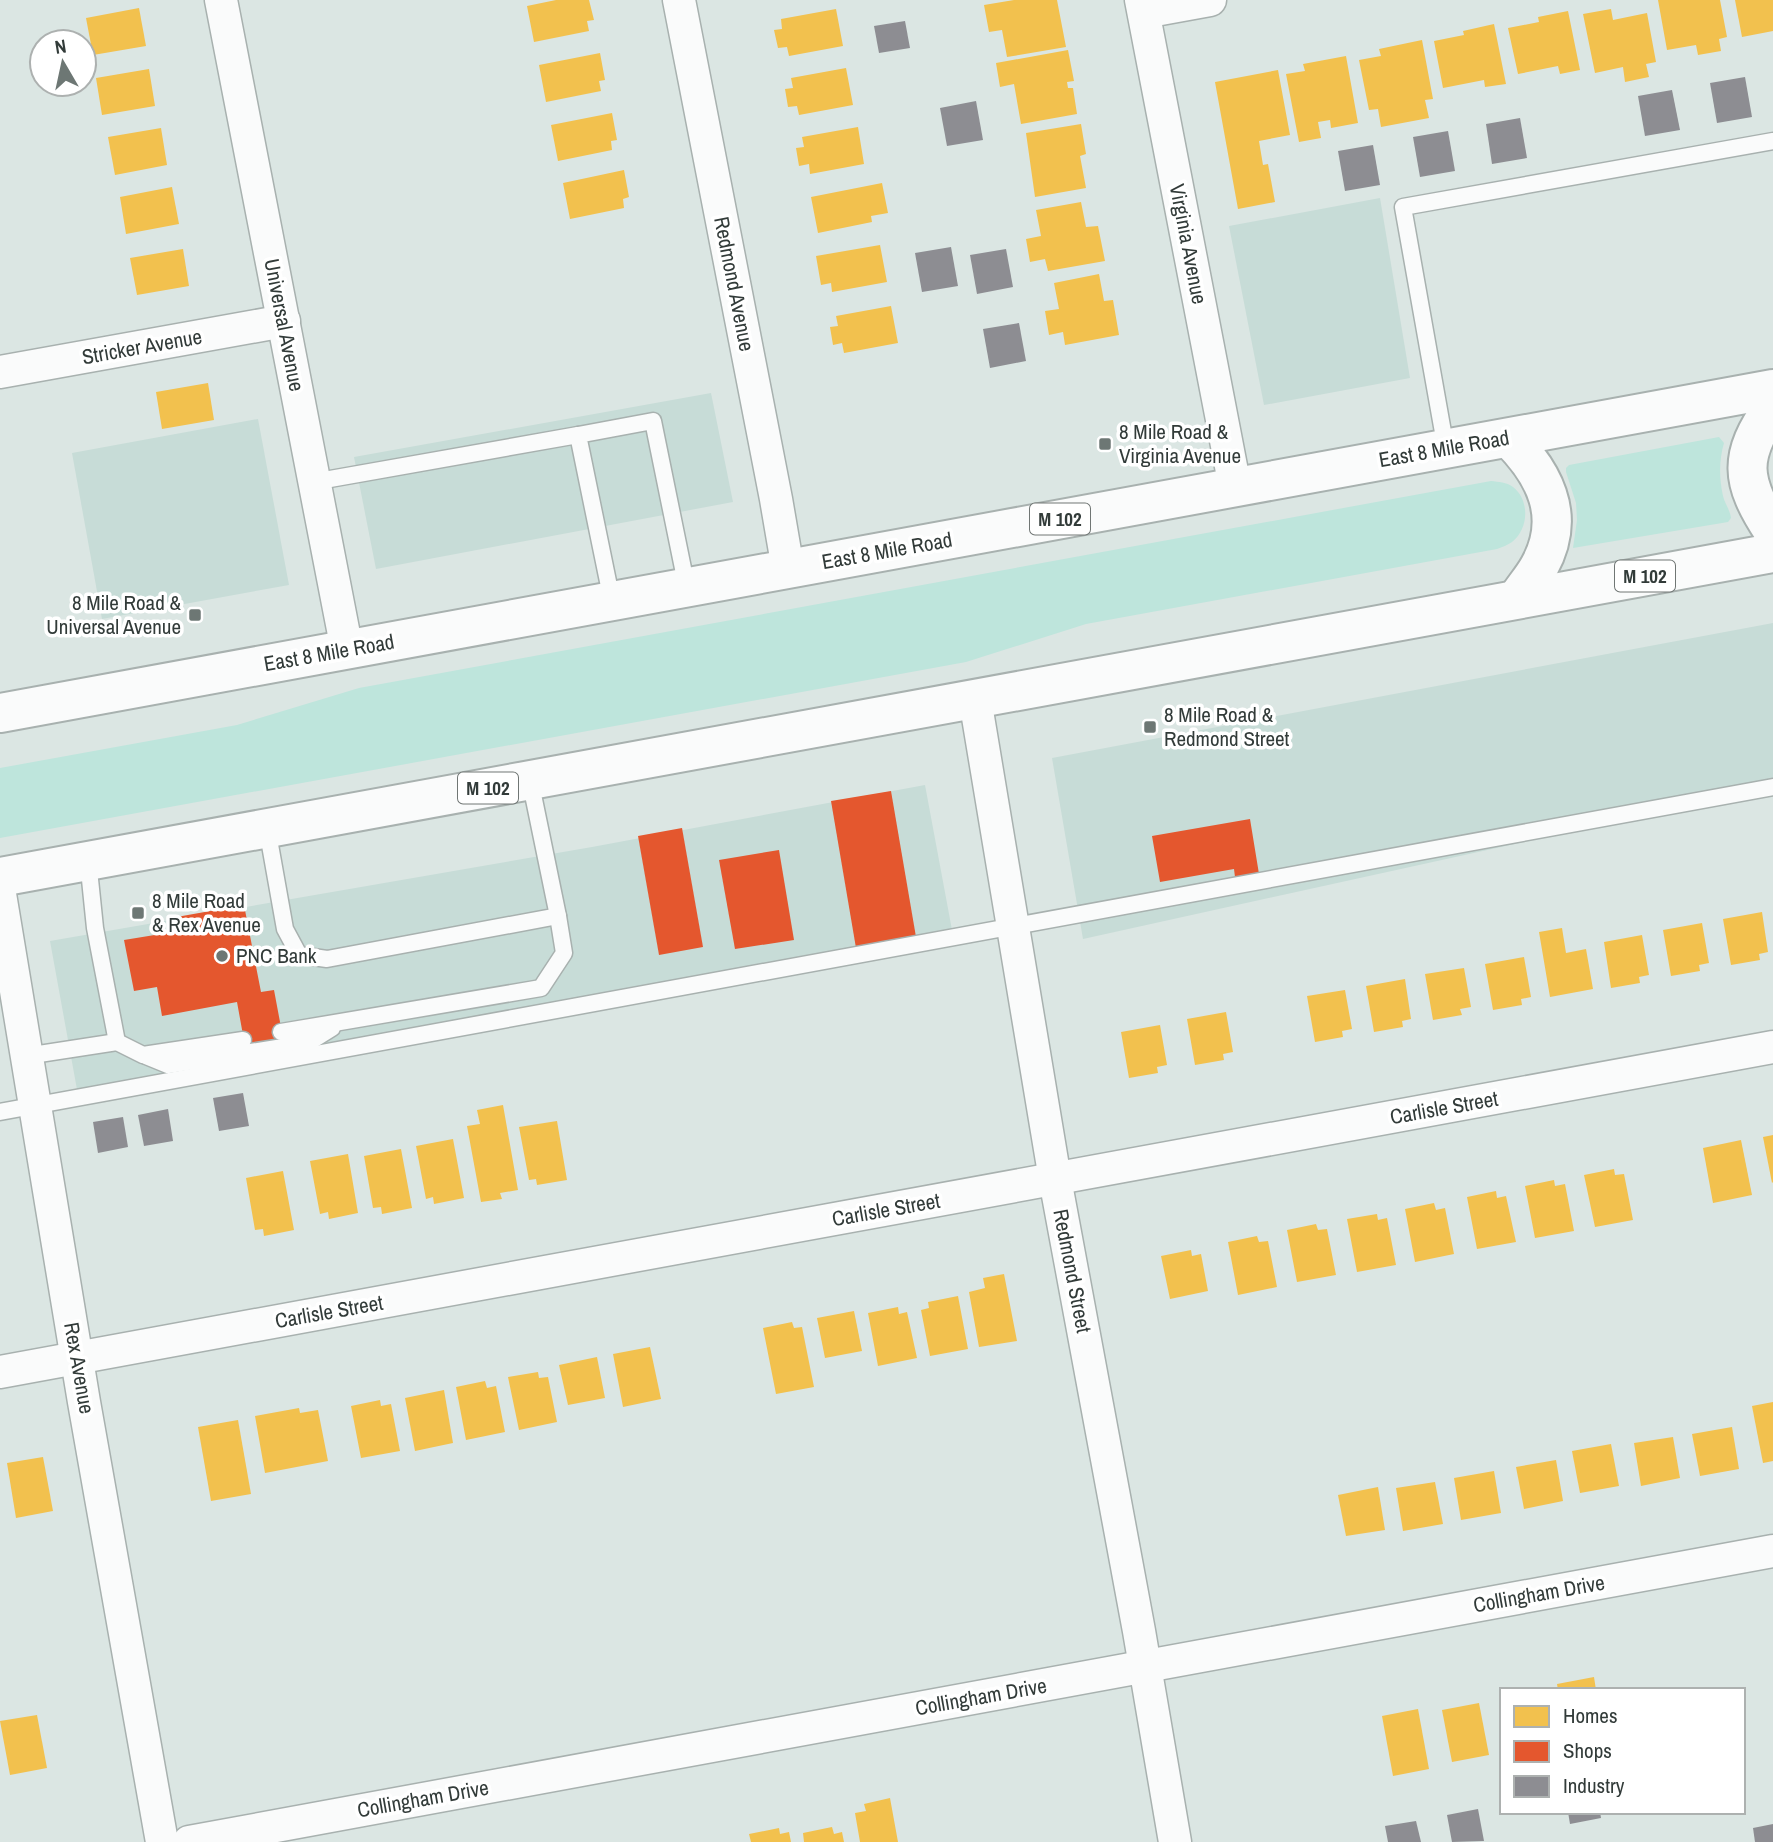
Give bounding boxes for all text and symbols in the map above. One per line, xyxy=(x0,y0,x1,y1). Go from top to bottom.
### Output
north arrow xyxy=(28,28,98,98)
text: N xyxy=(53,32,68,60)
street label: Virginia Avenue xyxy=(1163,181,1214,307)
street label: Redmond Avenue xyxy=(707,214,762,354)
street label: Universal Avenue xyxy=(257,256,312,394)
street label: Stricker Avenue xyxy=(80,322,204,371)
place label: 8 Mile Road & Virginia Avenue xyxy=(1119,417,1241,470)
street label: East 8 Mile Road xyxy=(1376,423,1511,474)
marker: 8 Mile Road & Virginia Avenue xyxy=(1097,436,1113,452)
road number: M 102 xyxy=(1030,504,1090,534)
street label: East 8 Mile Road xyxy=(819,525,954,576)
road number: M 102 xyxy=(1615,561,1675,592)
place label: 8 Mile Road & Universal Avenue xyxy=(46,588,182,641)
marker: 8 Mile Road & Universal Avenue xyxy=(187,607,203,623)
street label: East 8 Mile Road xyxy=(261,627,396,678)
place label: 8 Mile Road & Redmond Street xyxy=(1164,700,1290,753)
marker: 8 Mile Road & Redmond Street xyxy=(1142,719,1158,735)
road number: M 102 xyxy=(458,772,518,804)
place label: 8 Mile Road & Rex Avenue xyxy=(152,886,261,939)
marker: 8 Mile Road & Rex Avenue xyxy=(130,905,146,921)
place label: PNC Bank xyxy=(236,941,317,970)
marker: PNC Bank xyxy=(214,948,230,964)
street label: Carlisle Street xyxy=(1388,1084,1500,1131)
street label: Carlisle Street xyxy=(830,1186,942,1233)
street label: Redmond Street xyxy=(1046,1207,1099,1335)
street label: Carlisle Street xyxy=(273,1288,385,1335)
street label: Rex Avenue xyxy=(57,1320,102,1416)
street label: Collingham Drive xyxy=(1471,1568,1607,1619)
street label: Collingham Drive xyxy=(913,1671,1049,1722)
legend xyxy=(1500,1688,1745,1814)
text: Homes xyxy=(1563,1701,1618,1730)
text: Shops xyxy=(1563,1736,1612,1765)
text: Industry xyxy=(1563,1771,1625,1800)
street label: Collingham Drive xyxy=(355,1773,491,1824)

